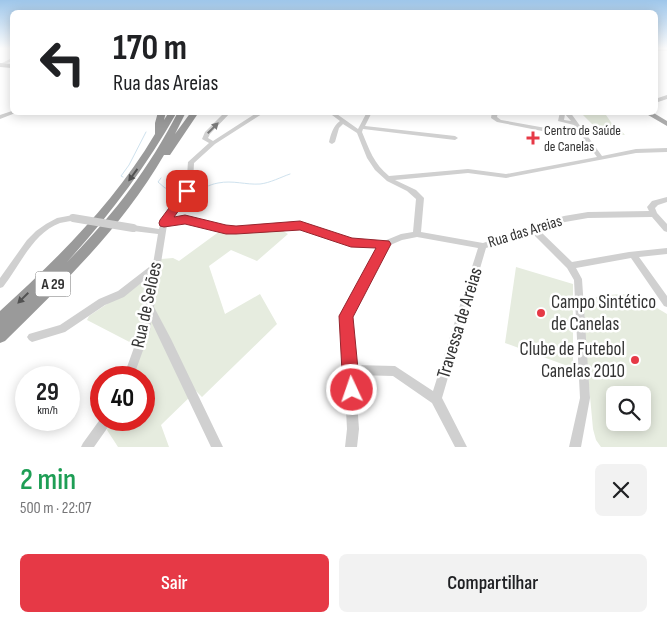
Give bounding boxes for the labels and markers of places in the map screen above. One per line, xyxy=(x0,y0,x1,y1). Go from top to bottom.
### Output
place label: Centro de Saúde de Canelas xyxy=(544,122,621,155)
marker: Centro de Saúde de Canelas xyxy=(526,131,540,145)
pin xyxy=(166,170,208,212)
place label: Campo Sintético de Canelas xyxy=(551,291,656,336)
marker: Campo Sintético de Canelas xyxy=(535,307,547,319)
place label: Clube de Futebol Canelas 2010 xyxy=(519,338,625,383)
marker: Clube de Futebol Canelas 2010 xyxy=(629,354,641,366)

